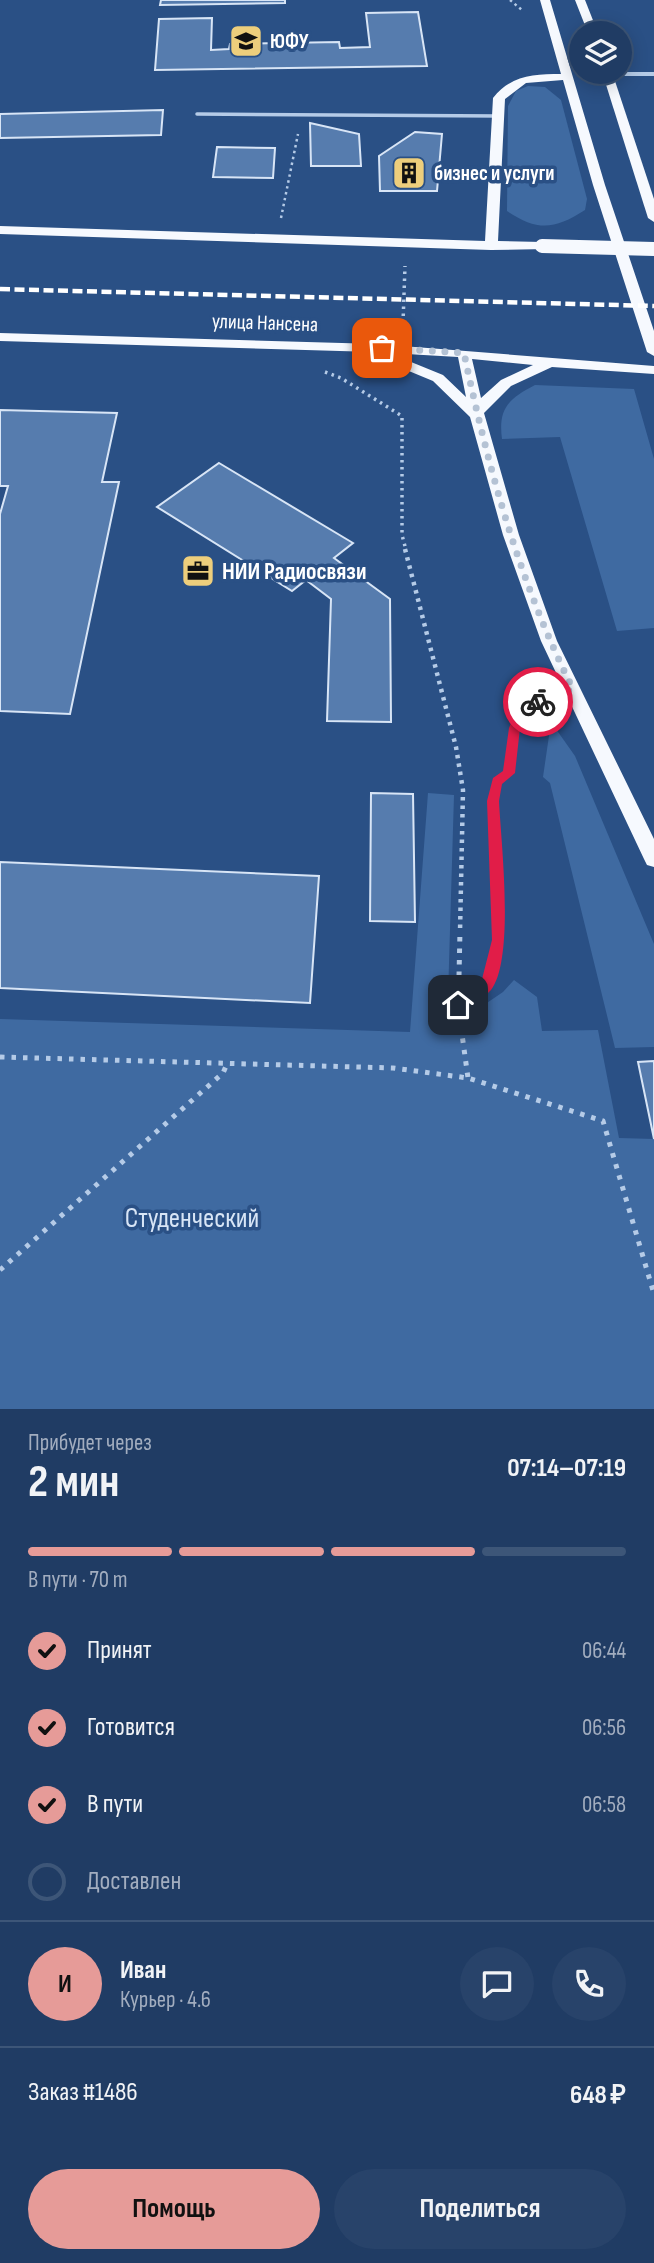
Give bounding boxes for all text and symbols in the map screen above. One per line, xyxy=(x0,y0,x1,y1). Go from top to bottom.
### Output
map controls xyxy=(569,21,632,84)
button: layers xyxy=(569,21,632,84)
school or university icon: ЮФУ xyxy=(227,22,265,60)
place label: ЮФУ xyxy=(270,29,309,54)
building icon: бизнес и услуги xyxy=(390,154,428,192)
place label: бизнес и услуги xyxy=(434,161,555,186)
street label: улица Нансена xyxy=(211,309,319,337)
pin xyxy=(352,318,412,378)
icon: bag xyxy=(363,329,401,367)
office icon: НИИ Радиосвязи xyxy=(179,552,217,590)
place label: НИИ Радиосвязи xyxy=(222,557,367,586)
courier xyxy=(503,667,573,737)
icon: bike xyxy=(519,683,557,721)
pin xyxy=(428,975,488,1035)
icon: home xyxy=(439,986,477,1024)
park label: Студенческий xyxy=(125,1202,259,1235)
text: Прибудет через xyxy=(28,1429,152,1457)
text: 07:14–07:19 xyxy=(507,1453,626,1484)
text: 2 мин xyxy=(28,1455,119,1510)
text: В пути · 70 m xyxy=(28,1566,127,1594)
icon: check xyxy=(28,1632,66,1670)
text: Принят xyxy=(87,1635,152,1666)
text: 06:44 xyxy=(582,1637,626,1665)
icon: check xyxy=(28,1709,66,1747)
text: Готовится xyxy=(87,1712,175,1743)
text: 06:56 xyxy=(582,1714,626,1742)
icon: check xyxy=(28,1786,66,1824)
text: В пути xyxy=(87,1789,143,1820)
text: 06:58 xyxy=(582,1791,626,1819)
text: Доставлен xyxy=(87,1866,181,1897)
button: chat xyxy=(460,1947,534,2021)
button: phone xyxy=(552,1947,626,2021)
text: Иван xyxy=(120,1955,166,1986)
text: И xyxy=(58,1969,72,2000)
text: Курьер · 4.6 xyxy=(120,1986,211,2014)
text: Заказ #1486 xyxy=(28,2077,138,2108)
text: 648 ₽ xyxy=(570,2080,626,2111)
button: Помощь xyxy=(28,2169,320,2249)
button: Поделиться xyxy=(334,2169,626,2249)

